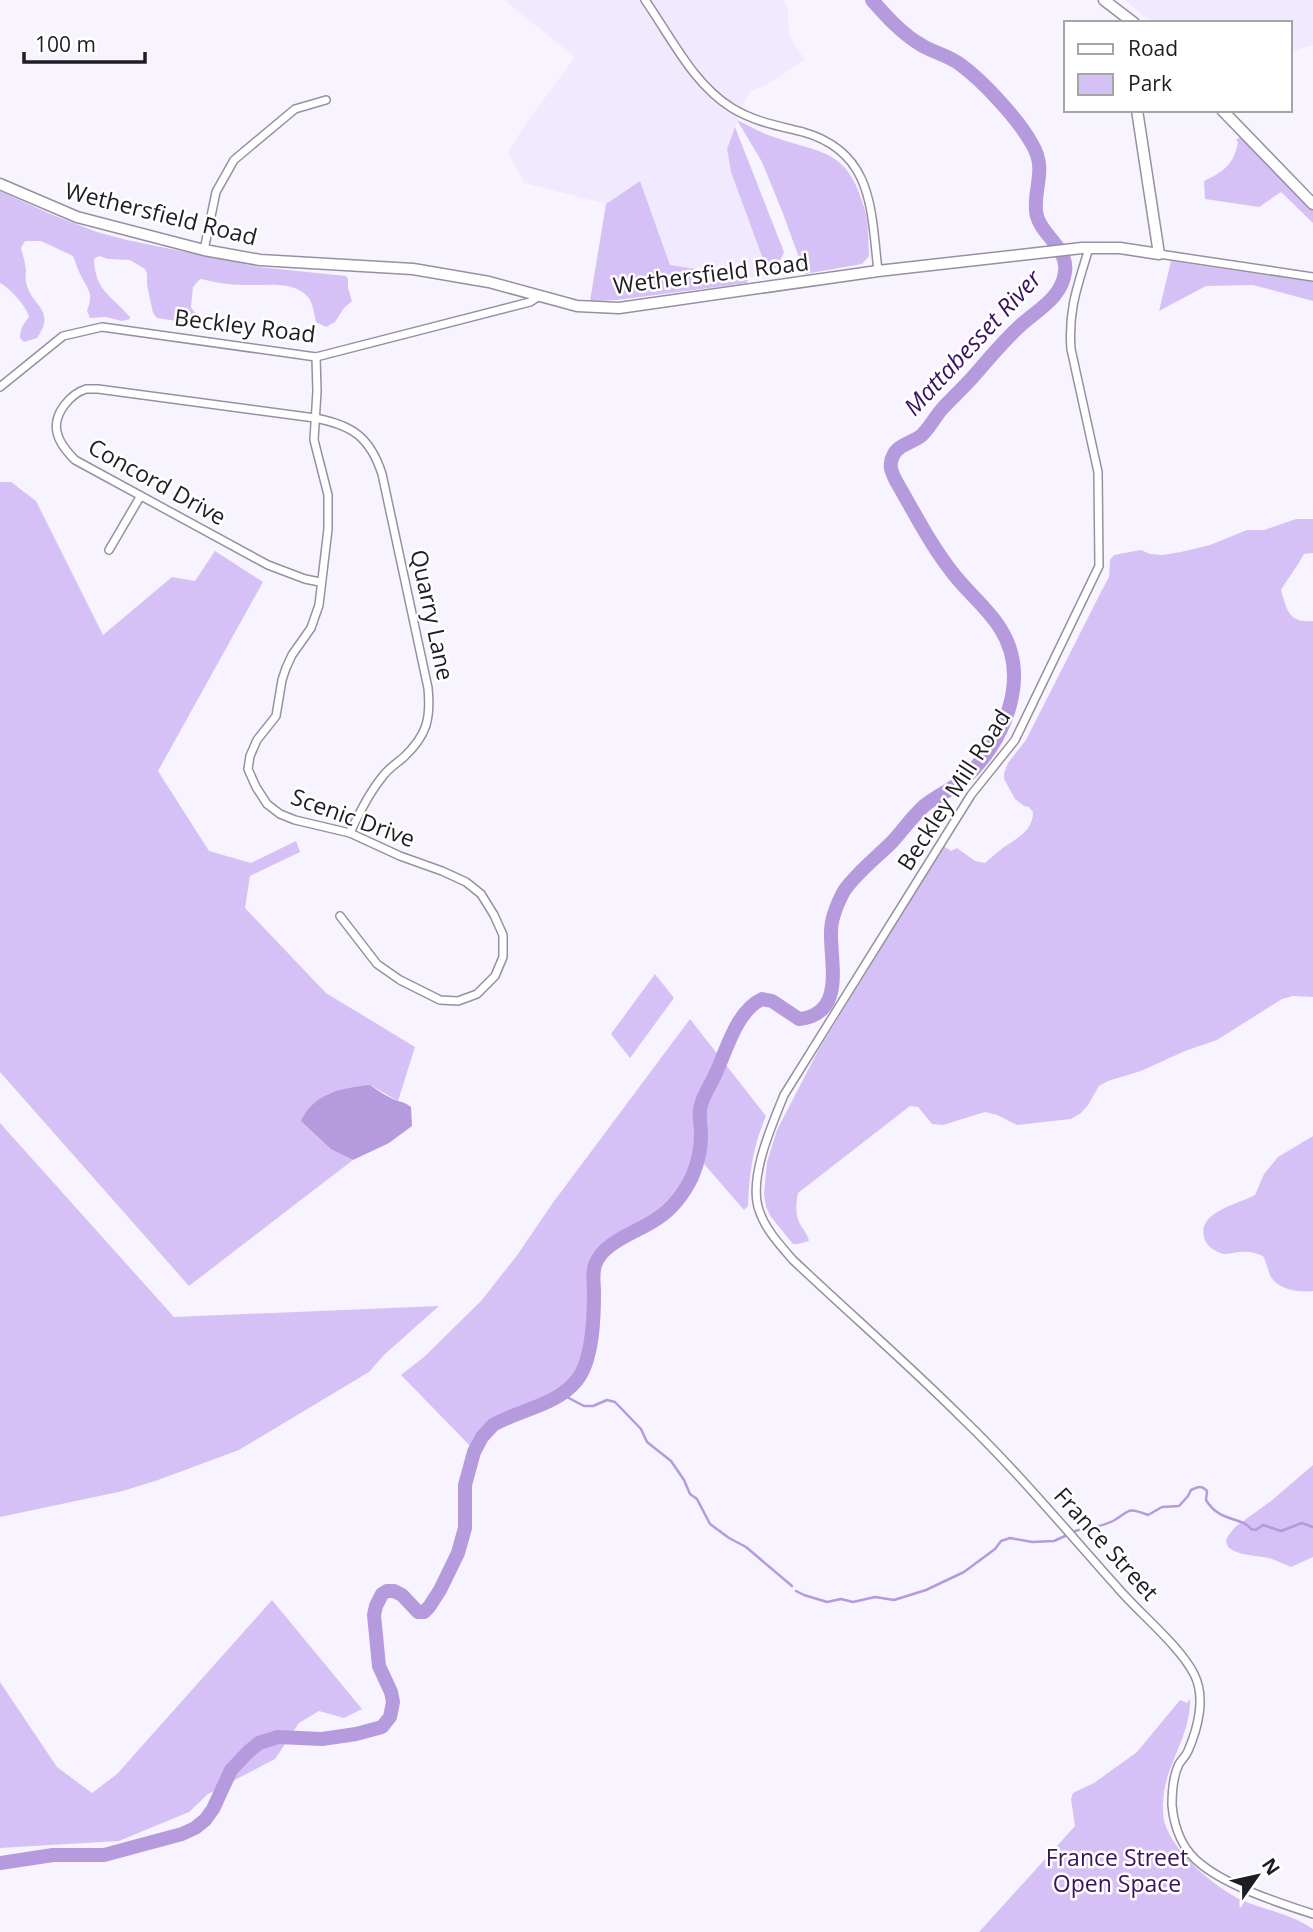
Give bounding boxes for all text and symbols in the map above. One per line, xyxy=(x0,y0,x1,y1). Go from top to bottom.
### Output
scale bar xyxy=(24,21,145,65)
legend xyxy=(1064,21,1292,112)
text: 100 m xyxy=(35,30,96,58)
text: Road xyxy=(1128,34,1178,62)
text: Park xyxy=(1128,69,1172,97)
street label: Wethersfield Road xyxy=(62,174,261,252)
street label: Wethersfield Road xyxy=(611,245,811,301)
water label: Mattabesset River xyxy=(896,261,1049,422)
street label: Beckley Road xyxy=(173,300,318,350)
street label: Concord Drive xyxy=(83,430,232,532)
street label: Quarry Lane xyxy=(404,546,462,683)
street label: Beckley Mill Road xyxy=(889,703,1017,876)
street label: Scenic Drive xyxy=(287,780,420,854)
street label: France Street xyxy=(1047,1480,1166,1607)
park label: France Street Open Space xyxy=(1046,1841,1188,1899)
north arrow xyxy=(1222,1841,1292,1911)
text: N xyxy=(1256,1853,1286,1880)

